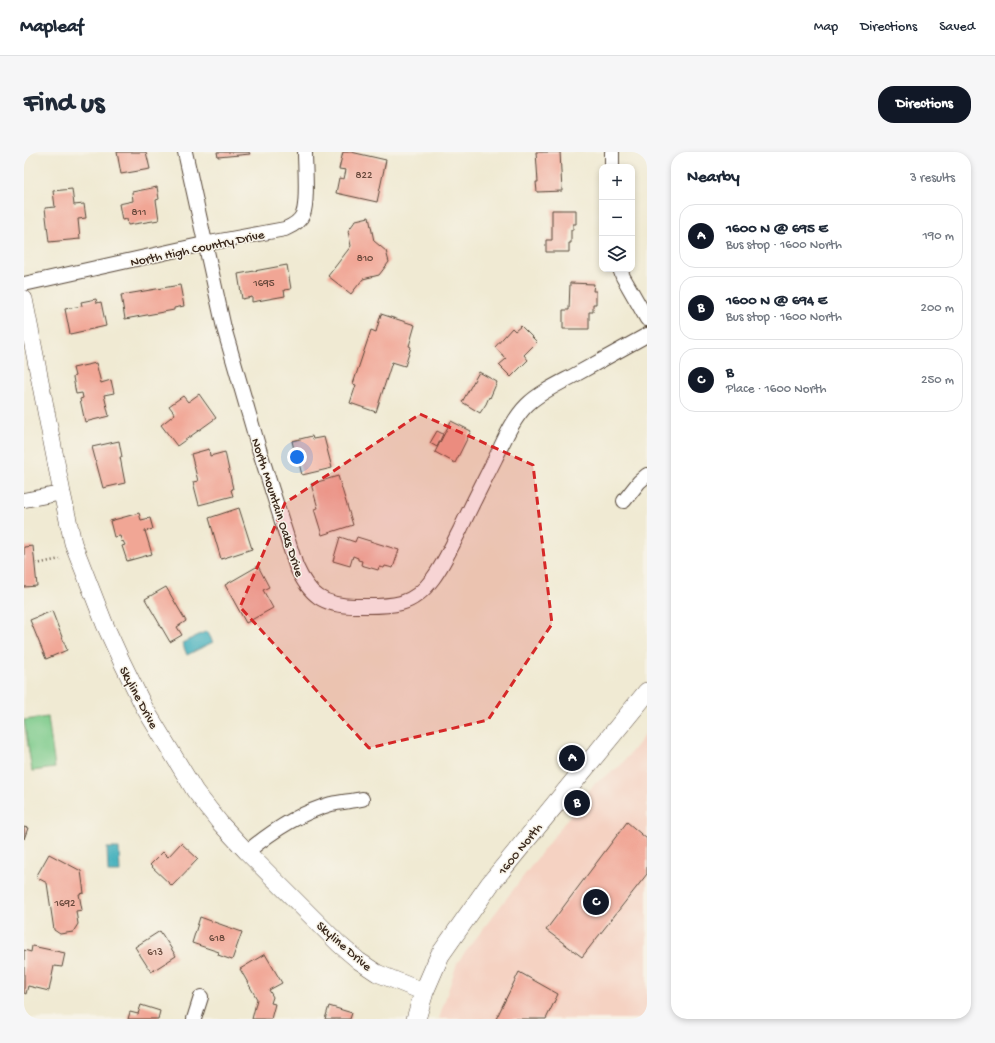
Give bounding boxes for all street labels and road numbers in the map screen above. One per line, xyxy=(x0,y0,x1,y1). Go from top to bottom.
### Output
street label: North High Country Drive xyxy=(129,228,266,271)
street label: North Mountain Oaks Drive xyxy=(247,437,306,579)
street label: Skyline Drive xyxy=(115,665,161,732)
street label: 1600 North xyxy=(495,821,546,879)
street label: Skyline Drive xyxy=(313,919,374,975)

